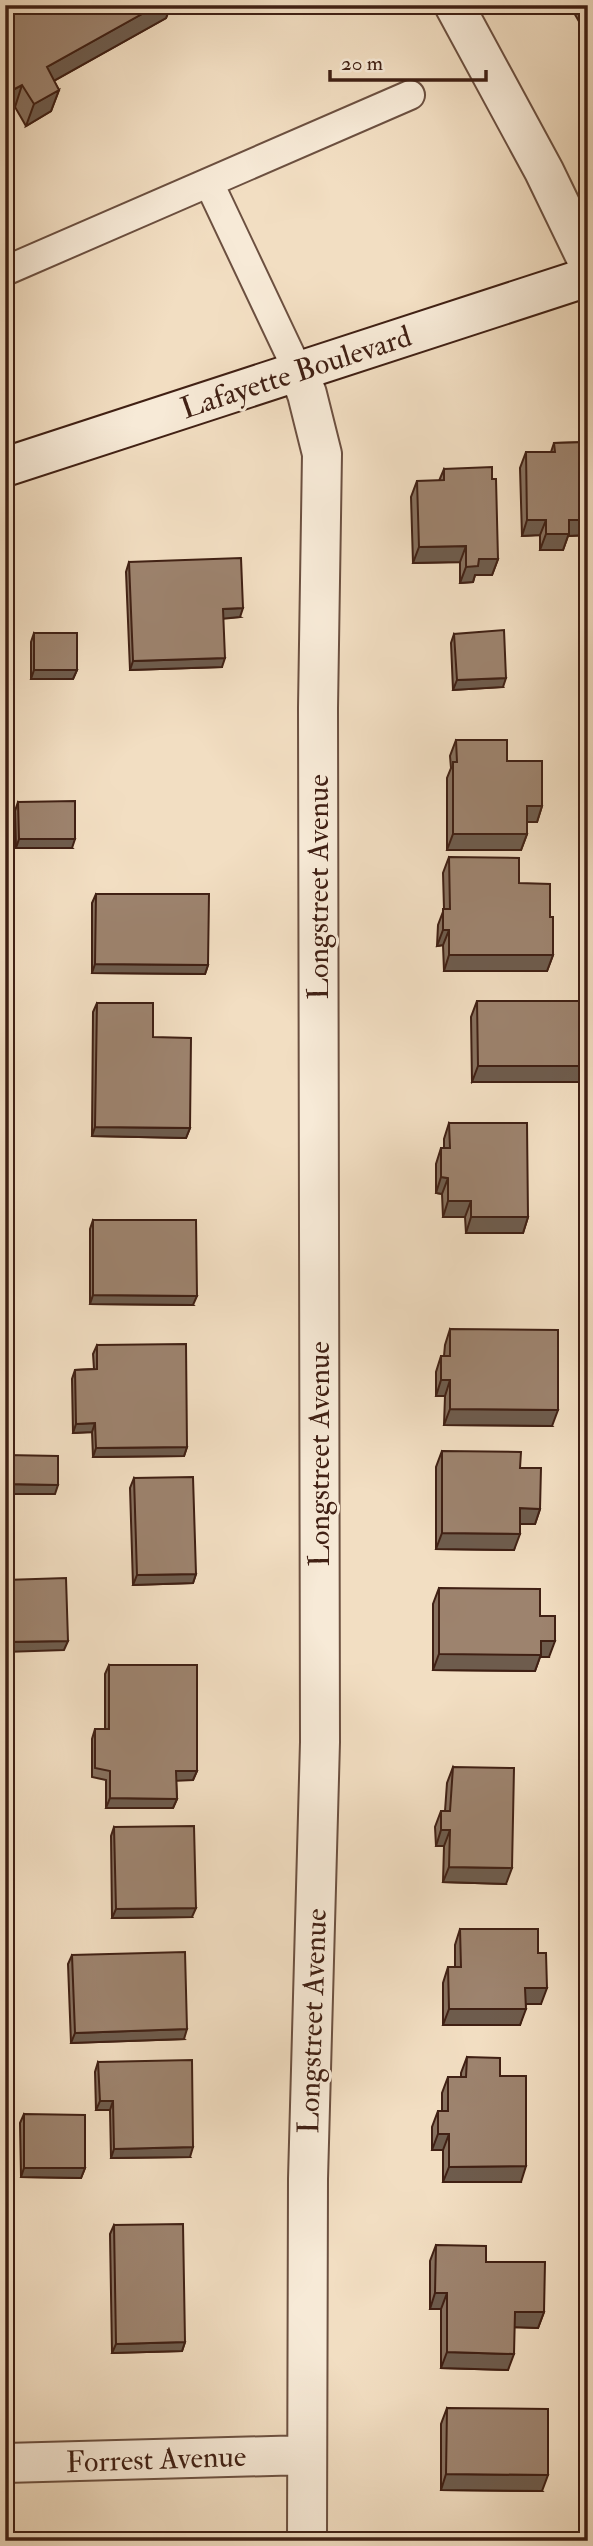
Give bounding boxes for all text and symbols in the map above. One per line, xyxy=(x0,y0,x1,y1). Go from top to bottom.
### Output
scale bar xyxy=(330,38,486,82)
text: 20 m xyxy=(341,50,383,77)
street label: Lafayette Boulevard xyxy=(176,318,416,427)
street label: Longstreet Avenue xyxy=(300,774,337,1000)
street label: Longstreet Avenue xyxy=(301,1341,338,1567)
street label: Longstreet Avenue xyxy=(290,1908,335,2134)
street label: Forrest Avenue xyxy=(65,2438,247,2481)

